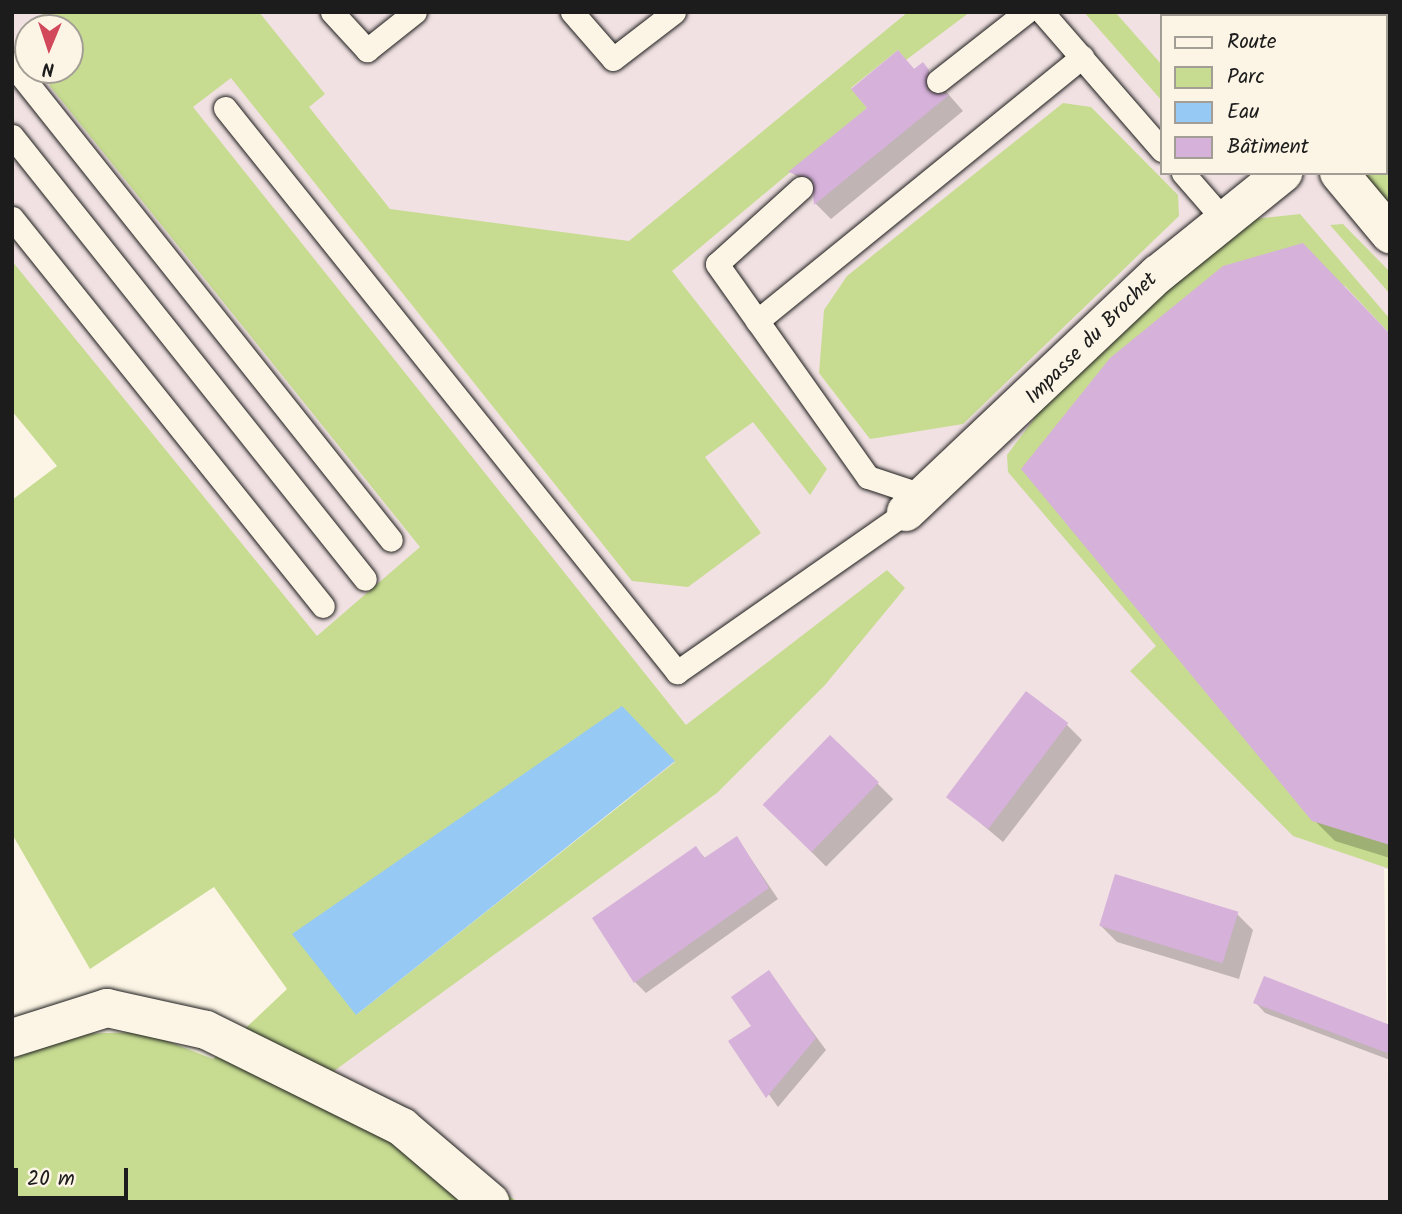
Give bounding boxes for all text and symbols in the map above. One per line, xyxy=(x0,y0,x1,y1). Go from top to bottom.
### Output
north arrow xyxy=(14,14,84,84)
legend xyxy=(1160,14,1388,175)
text: Route xyxy=(1227,26,1276,59)
text: N xyxy=(42,53,55,83)
text: Parc xyxy=(1227,61,1265,94)
text: Eau xyxy=(1227,96,1259,129)
text: Bâtiment xyxy=(1227,131,1309,164)
street label: Impasse du Brochet xyxy=(1021,268,1163,410)
scale bar xyxy=(18,1154,131,1198)
text: 20 m xyxy=(27,1163,75,1196)

